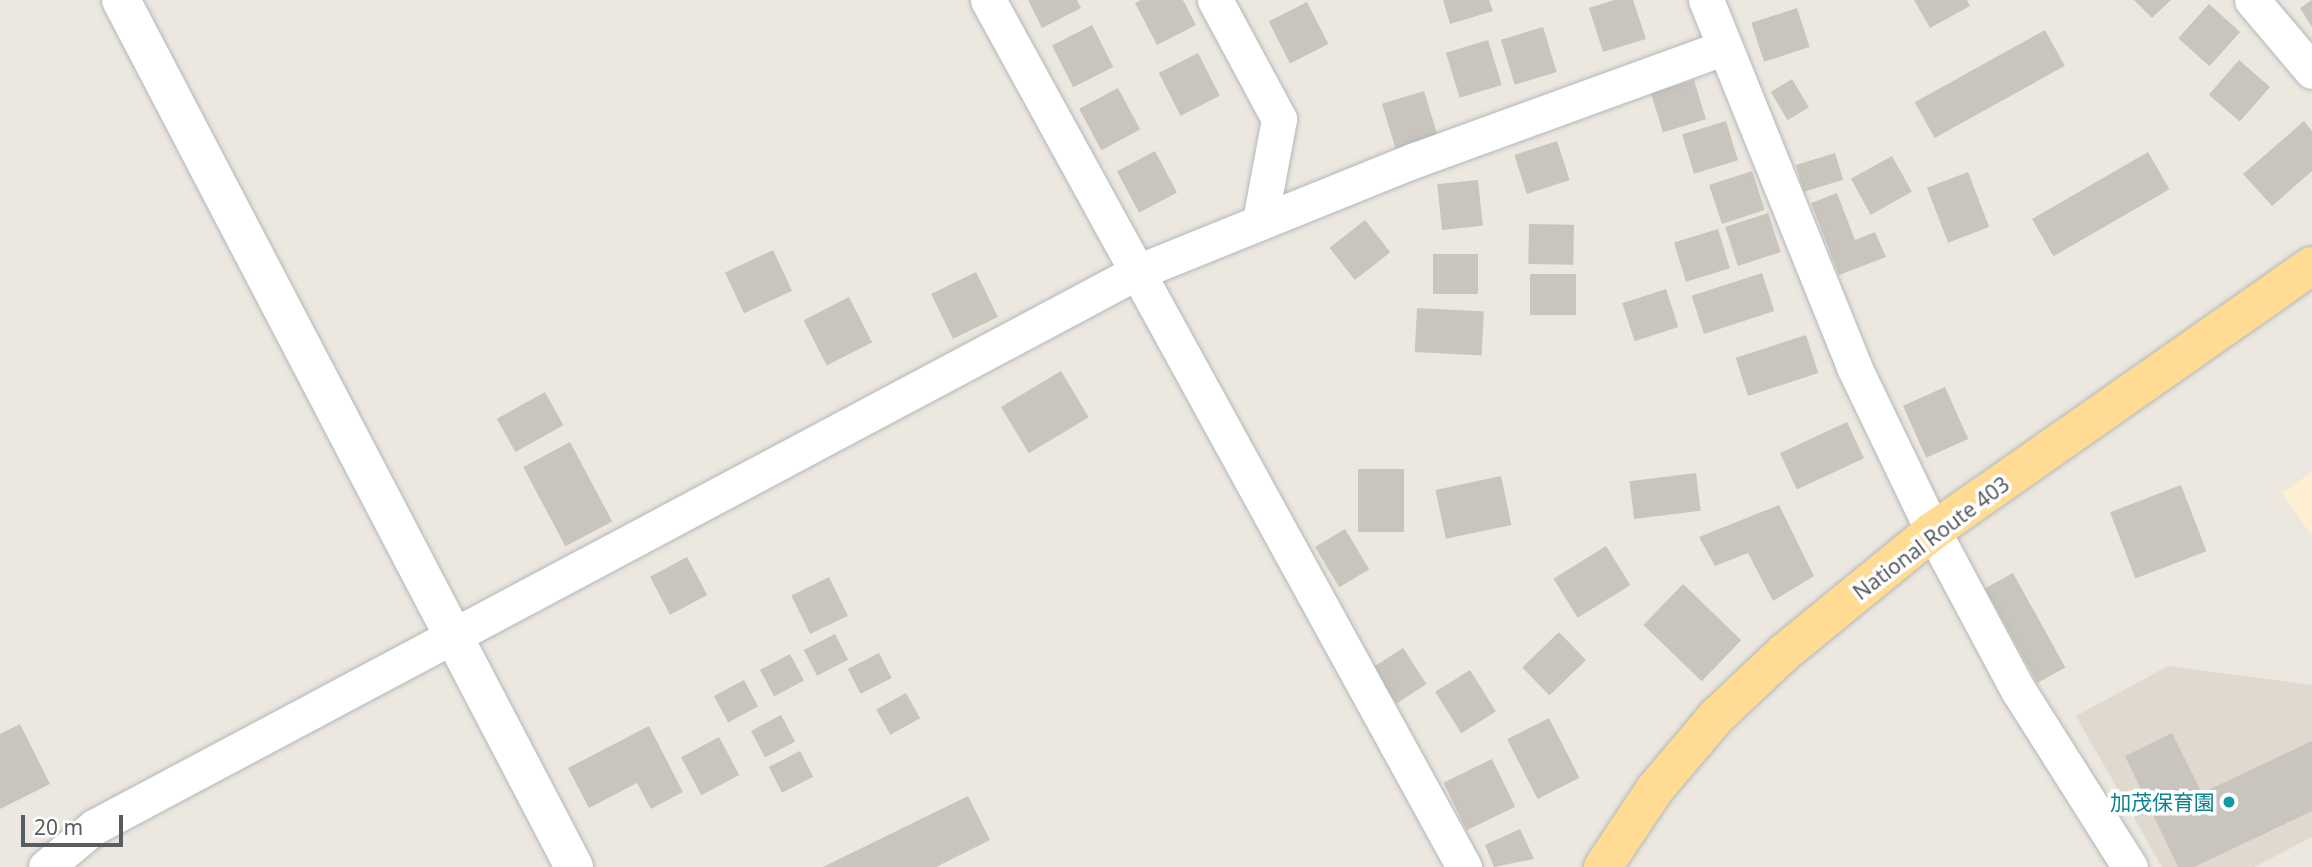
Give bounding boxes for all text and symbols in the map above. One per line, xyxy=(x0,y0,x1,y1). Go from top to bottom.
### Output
street label: National Route 403 xyxy=(1848,471,2014,605)
place label: 加茂保育園 xyxy=(2110,789,2215,815)
marker: 加茂保育園 xyxy=(2221,794,2237,810)
scale bar xyxy=(24,800,126,844)
text: 20 m xyxy=(34,813,83,841)

